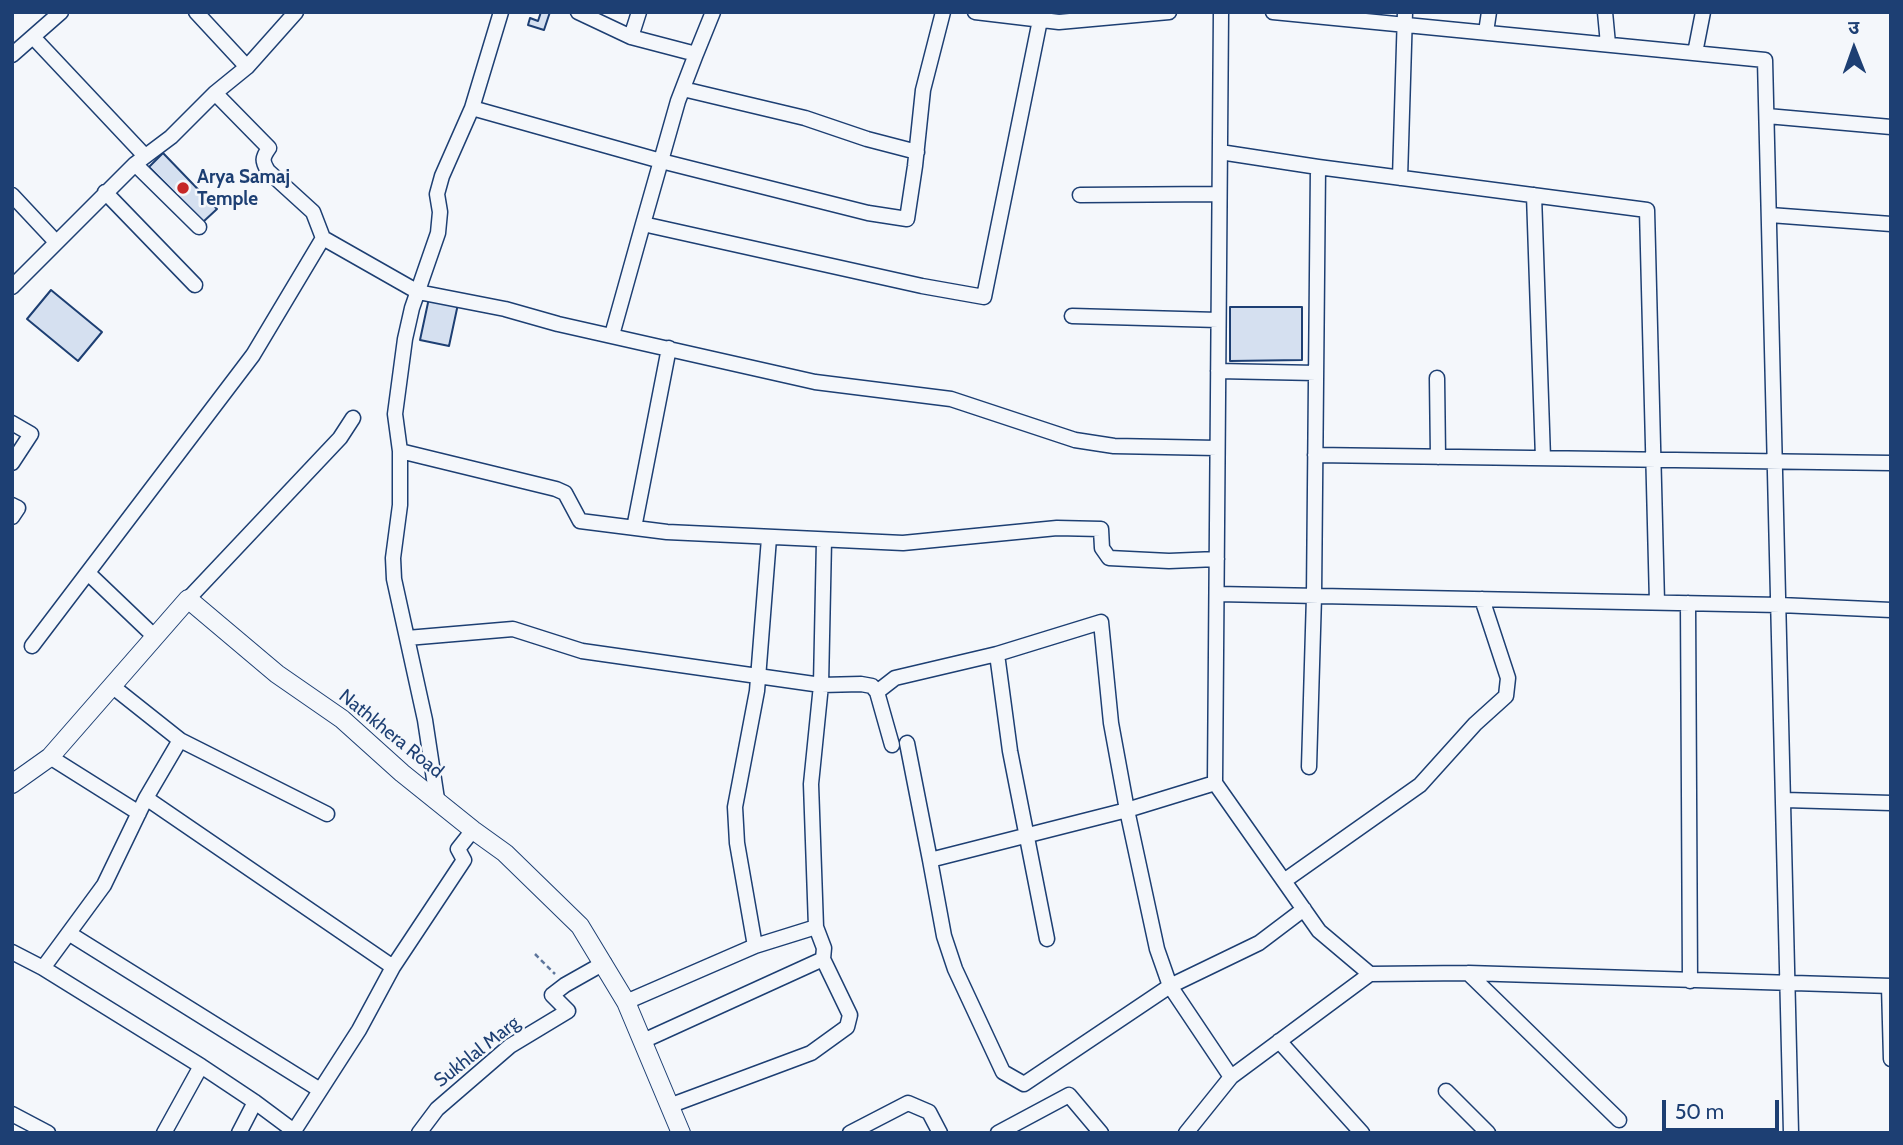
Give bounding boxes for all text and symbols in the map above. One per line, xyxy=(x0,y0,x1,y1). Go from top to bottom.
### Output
north arrow xyxy=(1819,14,1889,84)
text: उ xyxy=(1848,16,1859,39)
place label: Arya Samaj Temple xyxy=(197,166,290,210)
marker: Arya Samaj Temple xyxy=(175,180,191,196)
street label: Nathkhera Road xyxy=(334,685,448,783)
street label: Sukhlal Marg xyxy=(430,1012,524,1092)
scale bar xyxy=(1665,1086,1782,1130)
text: 50 m xyxy=(1675,1099,1724,1124)

